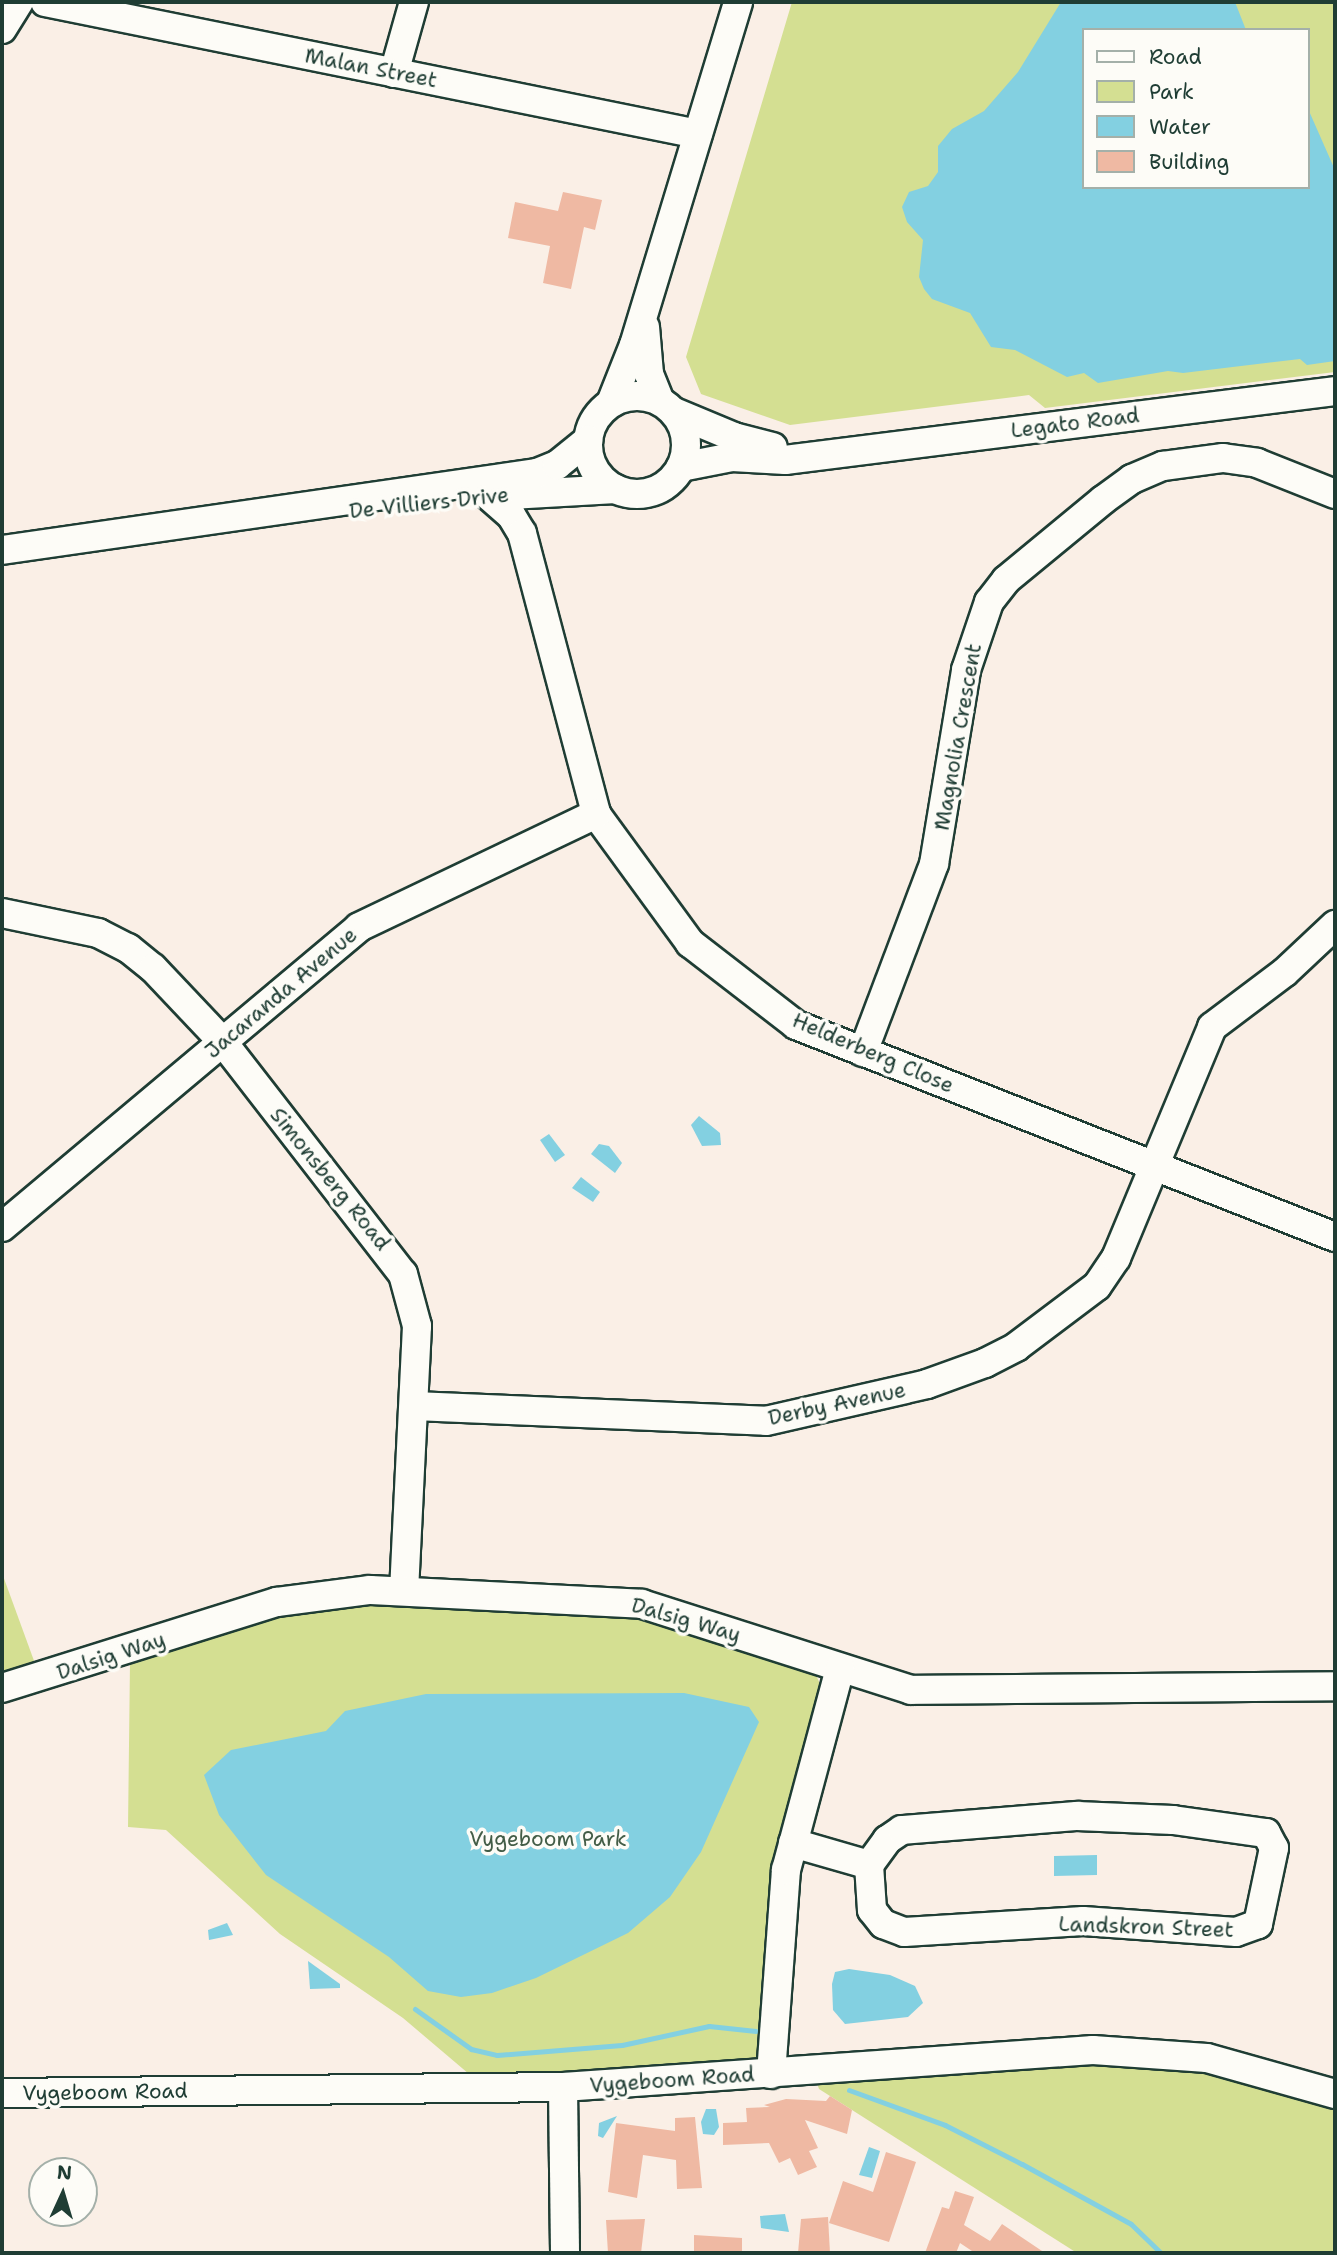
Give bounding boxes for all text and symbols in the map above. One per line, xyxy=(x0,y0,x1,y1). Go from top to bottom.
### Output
legend xyxy=(1082,28,1309,189)
street label: Malan Street xyxy=(303,43,439,93)
text: Road xyxy=(1149,43,1202,71)
text: Park xyxy=(1149,78,1194,106)
text: Water xyxy=(1149,113,1211,141)
text: Building xyxy=(1149,148,1229,176)
street label: Legato Road xyxy=(1009,403,1141,443)
street label: De Villiers Drive xyxy=(348,482,510,524)
street label: Magnolia Crescent xyxy=(929,642,987,832)
street label: Jacaranda Avenue xyxy=(200,922,362,1064)
street label: Helderberg Close xyxy=(789,1008,957,1098)
street label: Simonsberg Road xyxy=(265,1103,395,1255)
street label: Derby Avenue xyxy=(766,1377,908,1431)
street label: Dalsig Way xyxy=(628,1592,744,1648)
street label: Dalsig Way xyxy=(54,1627,168,1685)
park label: Vygeboom Park xyxy=(469,1826,627,1852)
street label: Landskron Street xyxy=(1058,1911,1234,1943)
street label: Vygeboom Road xyxy=(589,2062,755,2098)
street label: Vygeboom Road xyxy=(22,2078,188,2106)
north arrow xyxy=(28,2157,98,2227)
text: N xyxy=(56,2160,73,2186)

